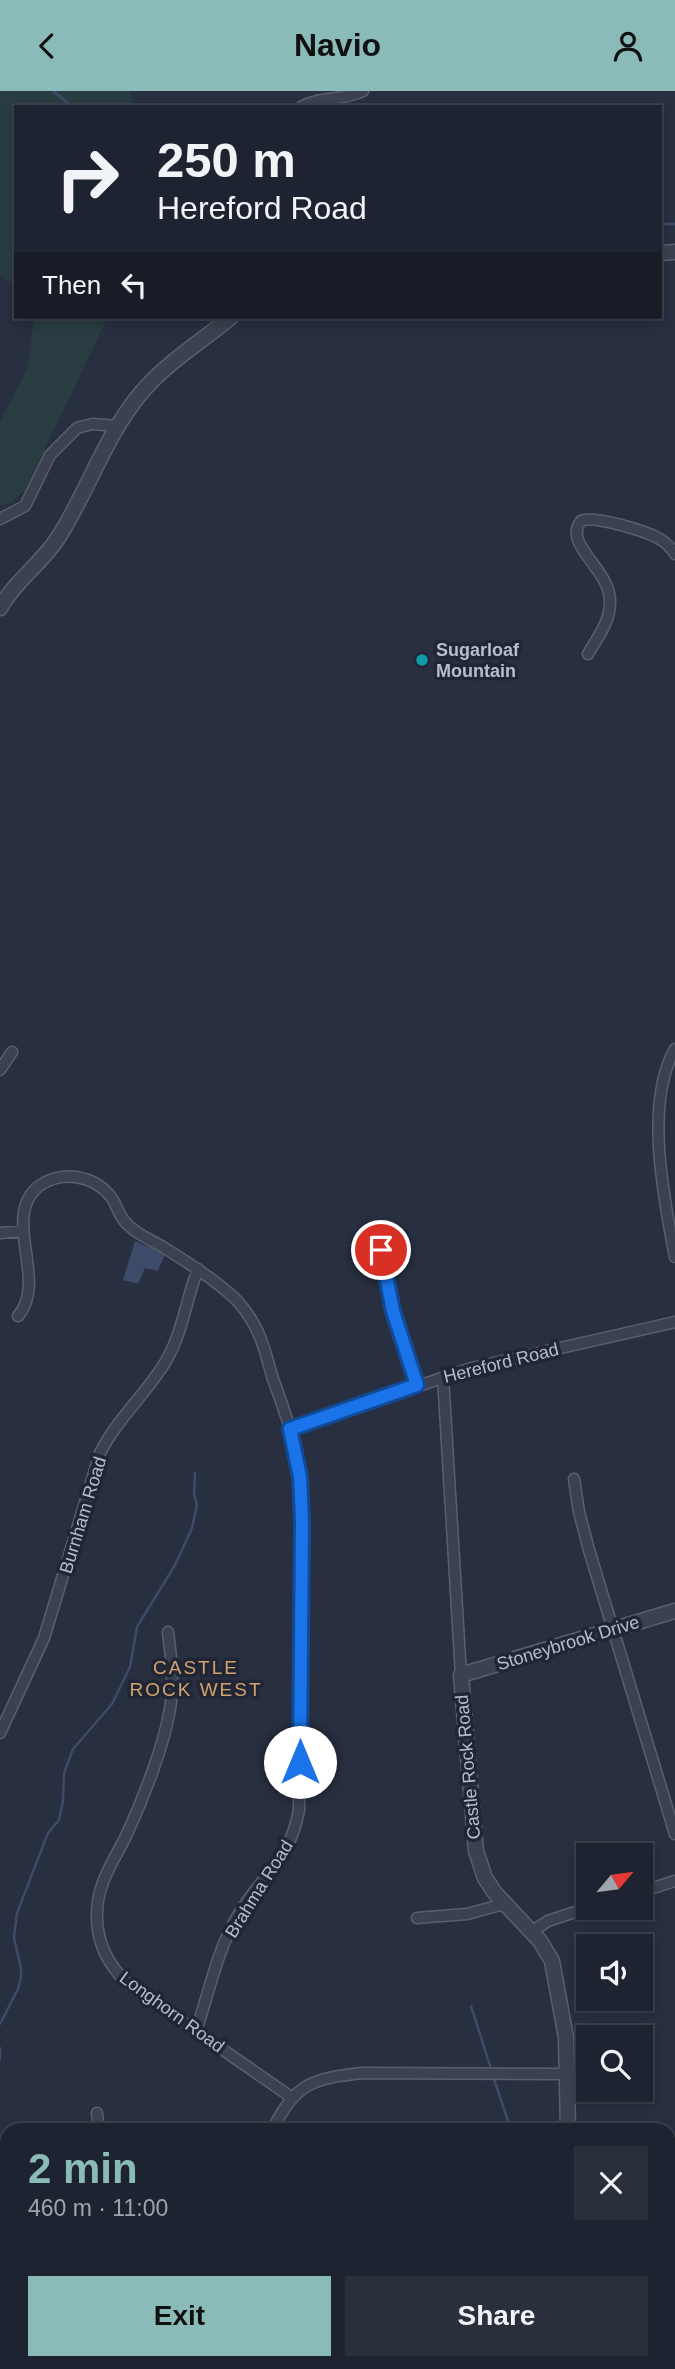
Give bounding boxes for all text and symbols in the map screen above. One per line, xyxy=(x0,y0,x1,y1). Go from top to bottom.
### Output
icon: back xyxy=(28,27,66,65)
text: Navio xyxy=(294,27,381,63)
icon: person xyxy=(609,27,647,65)
icon: right xyxy=(42,133,133,224)
text: 250 m xyxy=(157,133,296,187)
text: Hereford Road xyxy=(157,190,367,226)
icon: left xyxy=(115,266,153,304)
text: Then xyxy=(42,270,101,300)
place label: Sugarloaf Mountain xyxy=(436,640,520,681)
marker: Sugarloaf Mountain xyxy=(414,652,430,668)
pin xyxy=(351,1220,411,1280)
icon: arrive xyxy=(362,1231,400,1269)
street label: Hereford Road xyxy=(441,1339,561,1387)
street label: Burnham Road xyxy=(56,1454,110,1576)
street label: Stoneybrook Drive xyxy=(494,1612,642,1674)
district label: CASTLE ROCK WEST xyxy=(129,1657,263,1700)
street label: Castle Rock Road xyxy=(452,1694,484,1840)
position arrow xyxy=(263,1725,337,1799)
street label: Brahma Road xyxy=(221,1837,297,1941)
north arrow xyxy=(576,1843,653,1920)
map controls xyxy=(576,1843,653,2102)
button: sound xyxy=(576,1934,653,2011)
street label: Longhorn Road xyxy=(116,1967,228,2057)
button: search xyxy=(576,2025,653,2102)
text: 2 min xyxy=(28,2145,138,2192)
button: close xyxy=(574,2146,648,2220)
text: 460 m · 11:00 xyxy=(28,2195,168,2221)
button: Exit xyxy=(28,2276,331,2356)
button: Share xyxy=(345,2276,648,2356)

